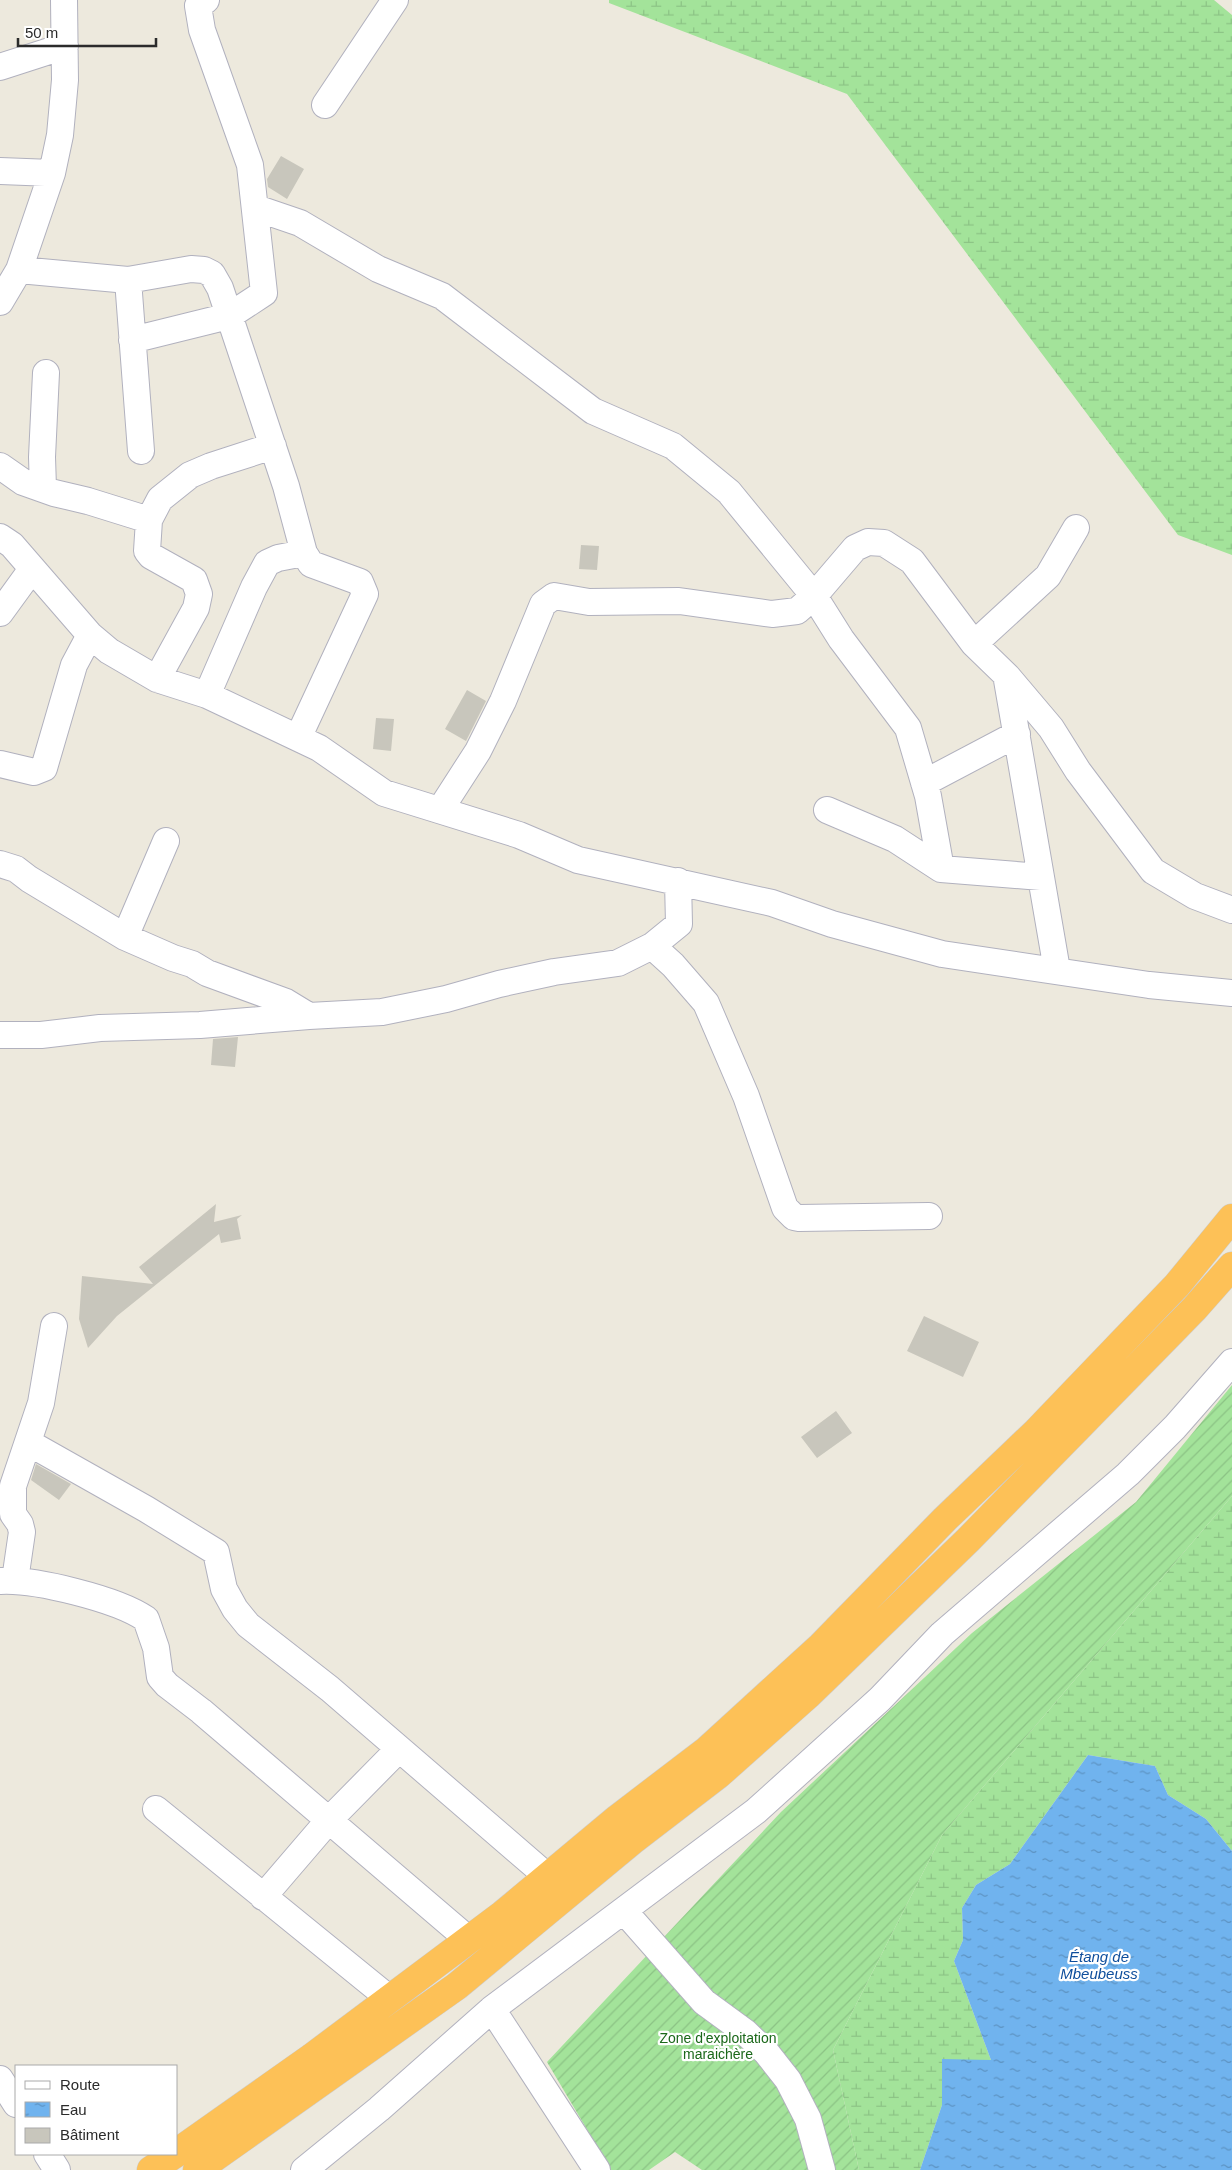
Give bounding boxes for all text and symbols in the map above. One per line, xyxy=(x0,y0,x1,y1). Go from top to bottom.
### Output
scale bar xyxy=(18,15,155,47)
text: 50 m xyxy=(25,24,58,41)
water label: Étang de Mbeubeuss xyxy=(1060,1948,1138,1982)
park label: Zone d'exploitation maraichère xyxy=(659,2030,777,2062)
legend xyxy=(15,2065,178,2155)
text: Route xyxy=(60,2076,100,2093)
text: Eau xyxy=(60,2101,87,2118)
text: Bâtiment xyxy=(60,2126,120,2143)

